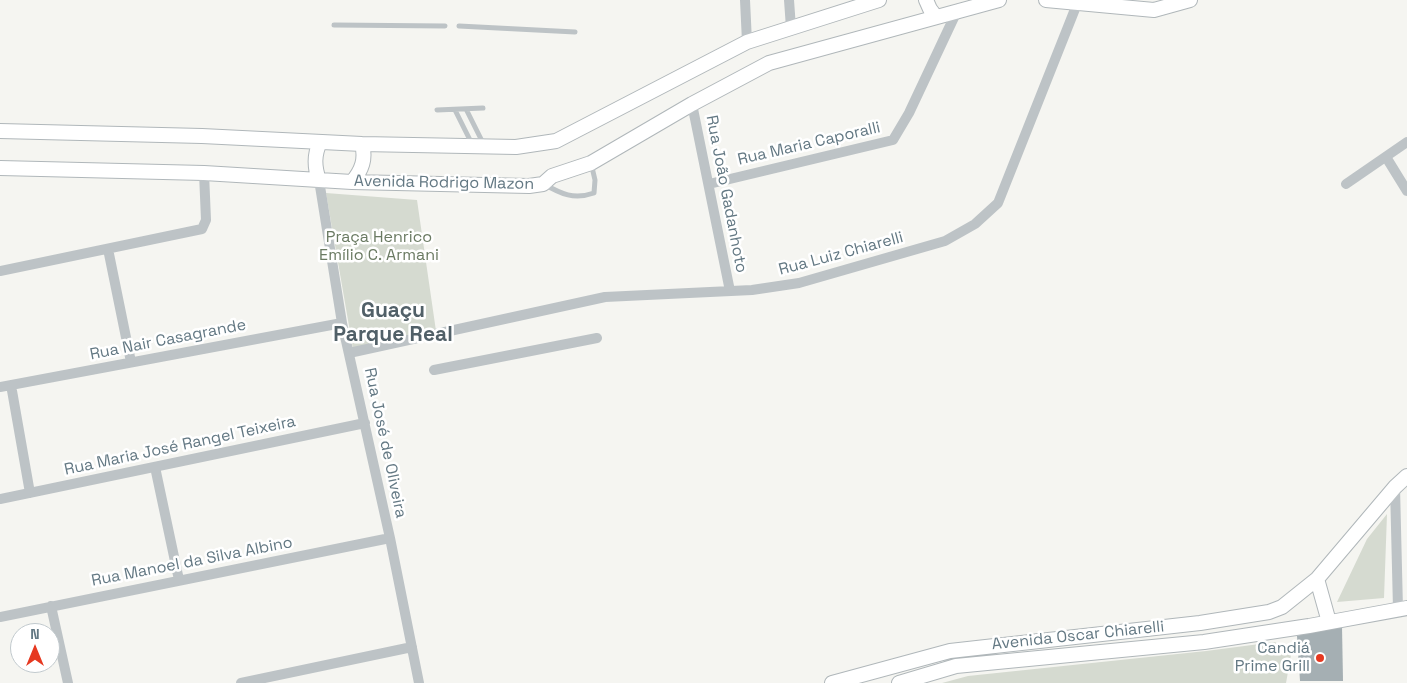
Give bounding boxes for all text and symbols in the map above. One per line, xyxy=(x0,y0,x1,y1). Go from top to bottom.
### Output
street label: Rua João Gadanhoto xyxy=(701,113,751,275)
street label: Rua Maria Caporalli xyxy=(736,118,882,170)
street label: Avenida Rodrigo Mazon xyxy=(354,172,534,194)
park label: Praça Henrico Emílio C. Armani xyxy=(319,228,439,266)
street label: Rua Luiz Chiarelli xyxy=(777,228,905,280)
district label: Guaçu Parque Real xyxy=(333,298,453,348)
street label: Rua Nair Casagrande xyxy=(88,315,248,365)
street label: Rua José de Oliveira xyxy=(360,366,410,520)
street label: Rua Maria José Rangel Teixeira xyxy=(63,412,297,480)
street label: Rua Manoel da Silva Albino xyxy=(90,533,294,591)
street label: Avenida Oscar Chiarelli xyxy=(991,617,1165,655)
north arrow xyxy=(10,623,60,673)
text: N xyxy=(30,625,40,643)
place label: Candiá Prime Grill xyxy=(1235,639,1310,677)
marker: Candiá Prime Grill xyxy=(1314,652,1326,664)

